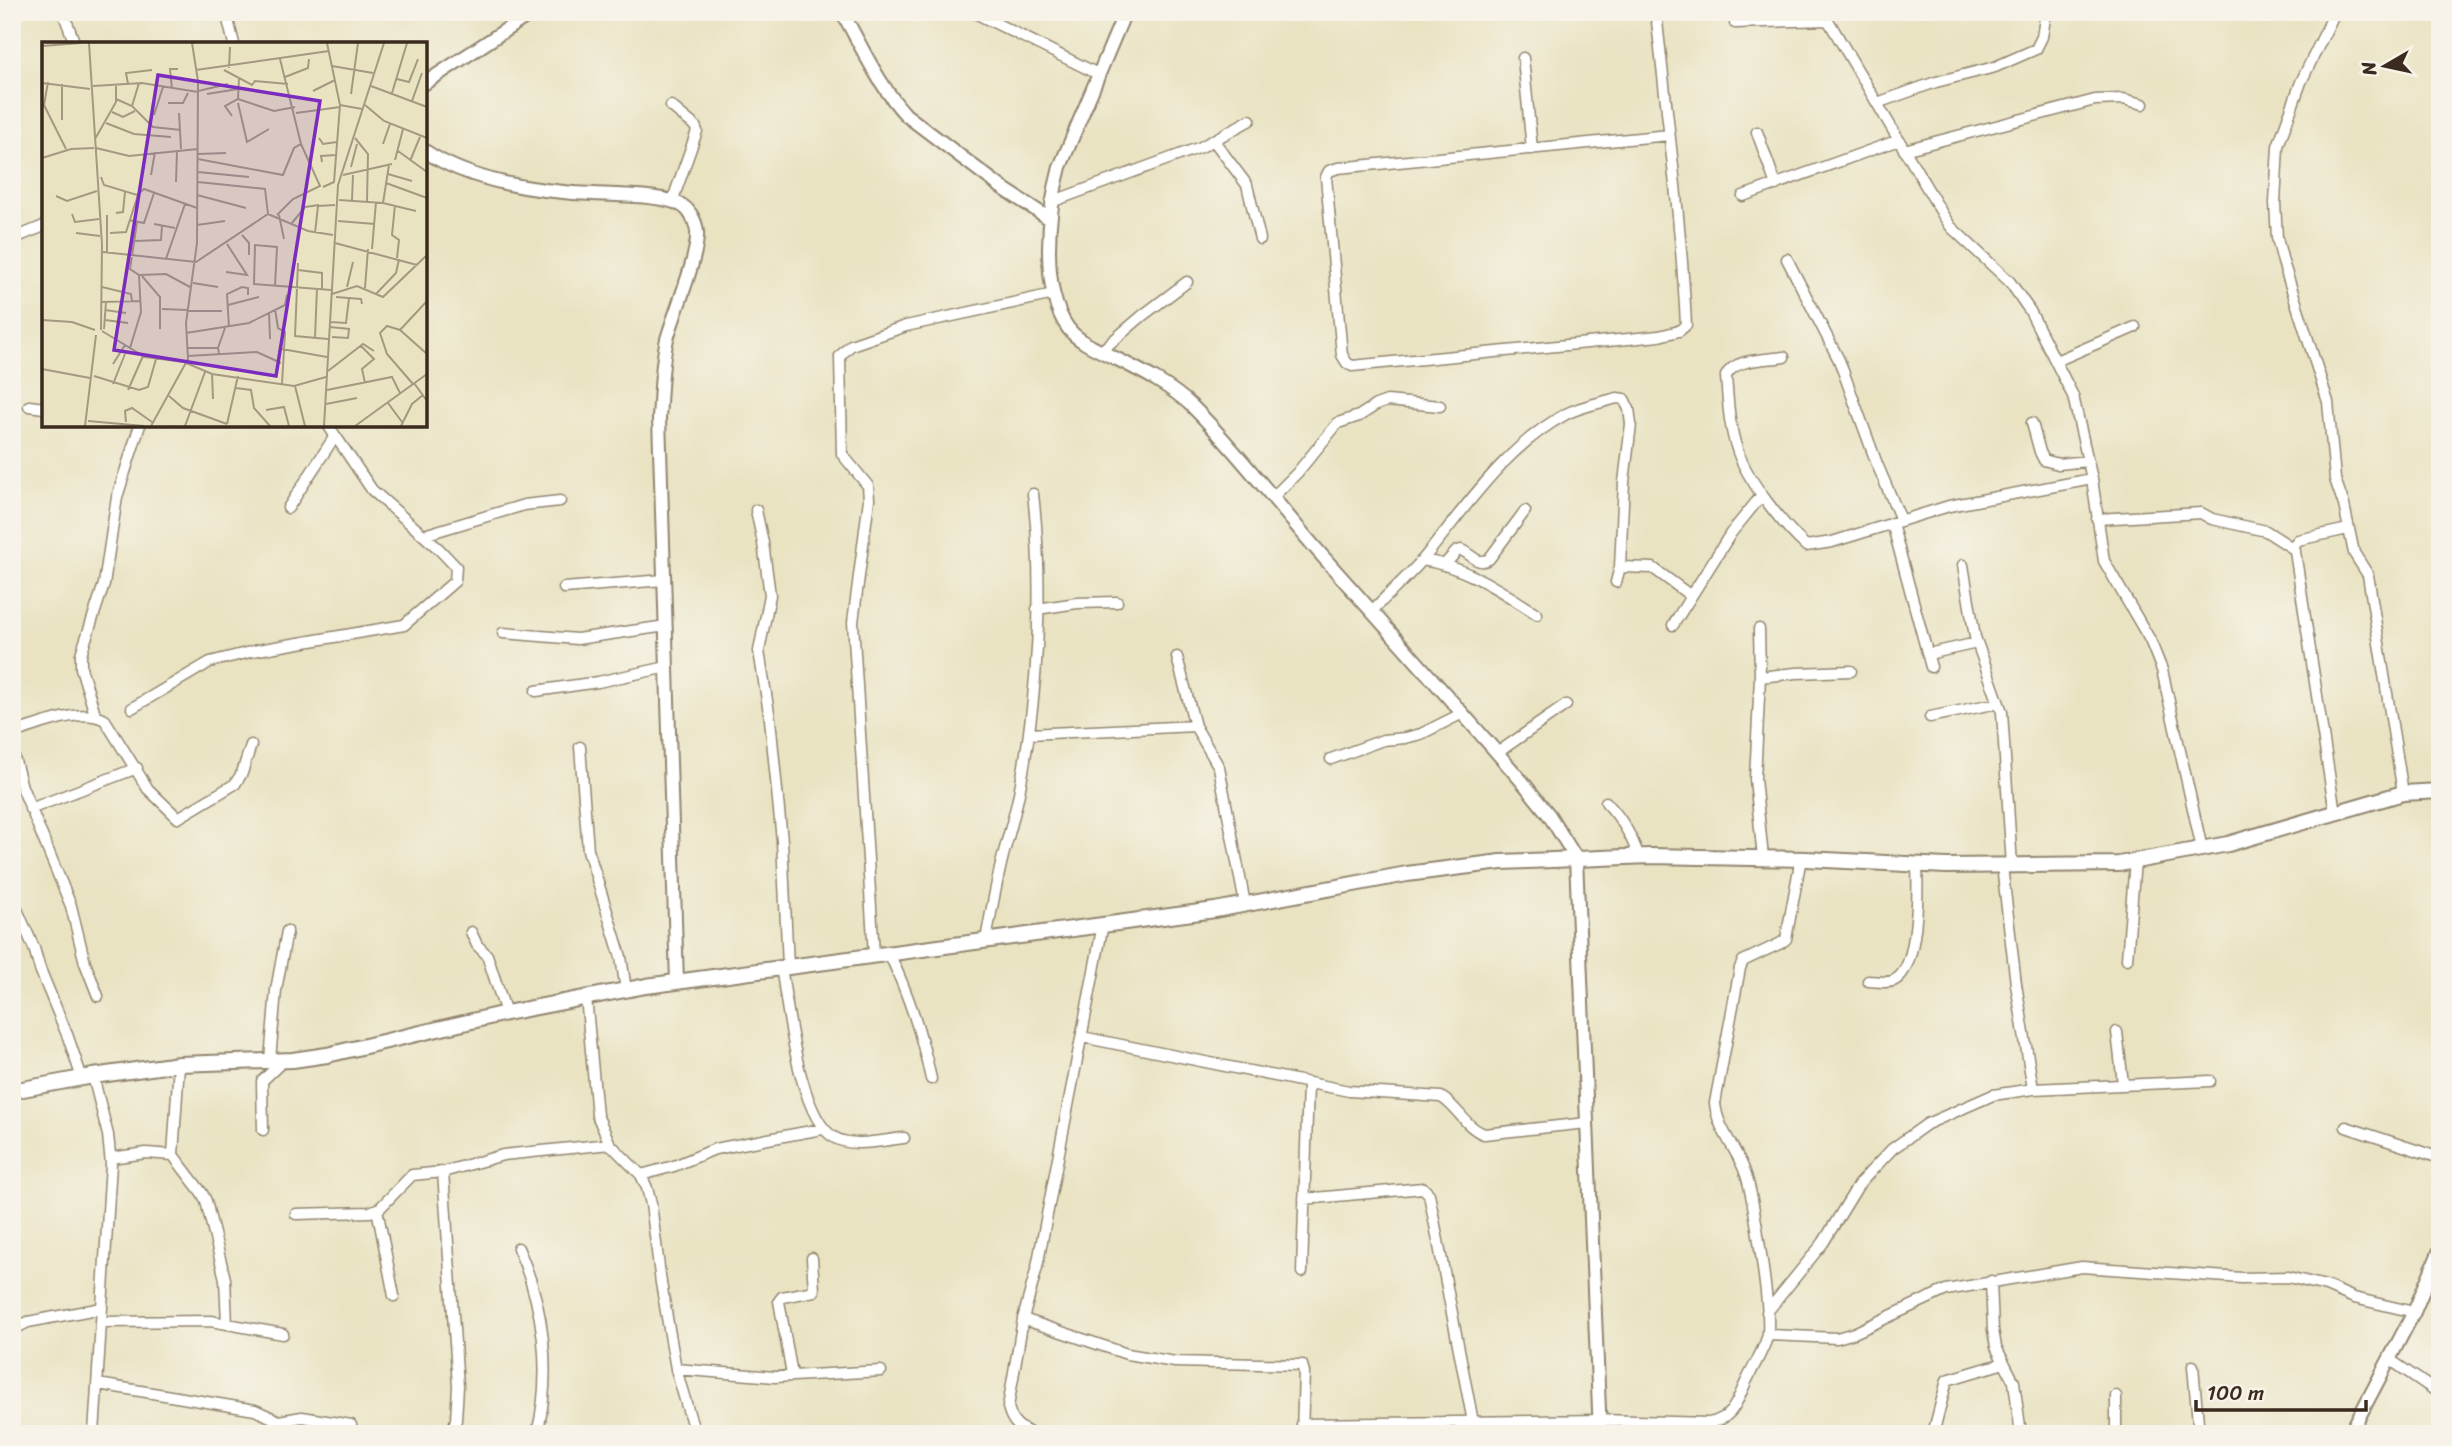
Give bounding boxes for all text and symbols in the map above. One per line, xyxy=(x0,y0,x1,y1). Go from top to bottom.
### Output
north arrow xyxy=(2350,32,2420,102)
inset map xyxy=(42,42,427,427)
text: N xyxy=(2351,59,2386,79)
scale bar xyxy=(2196,1369,2366,1413)
text: 100 m xyxy=(2207,1374,2264,1412)

